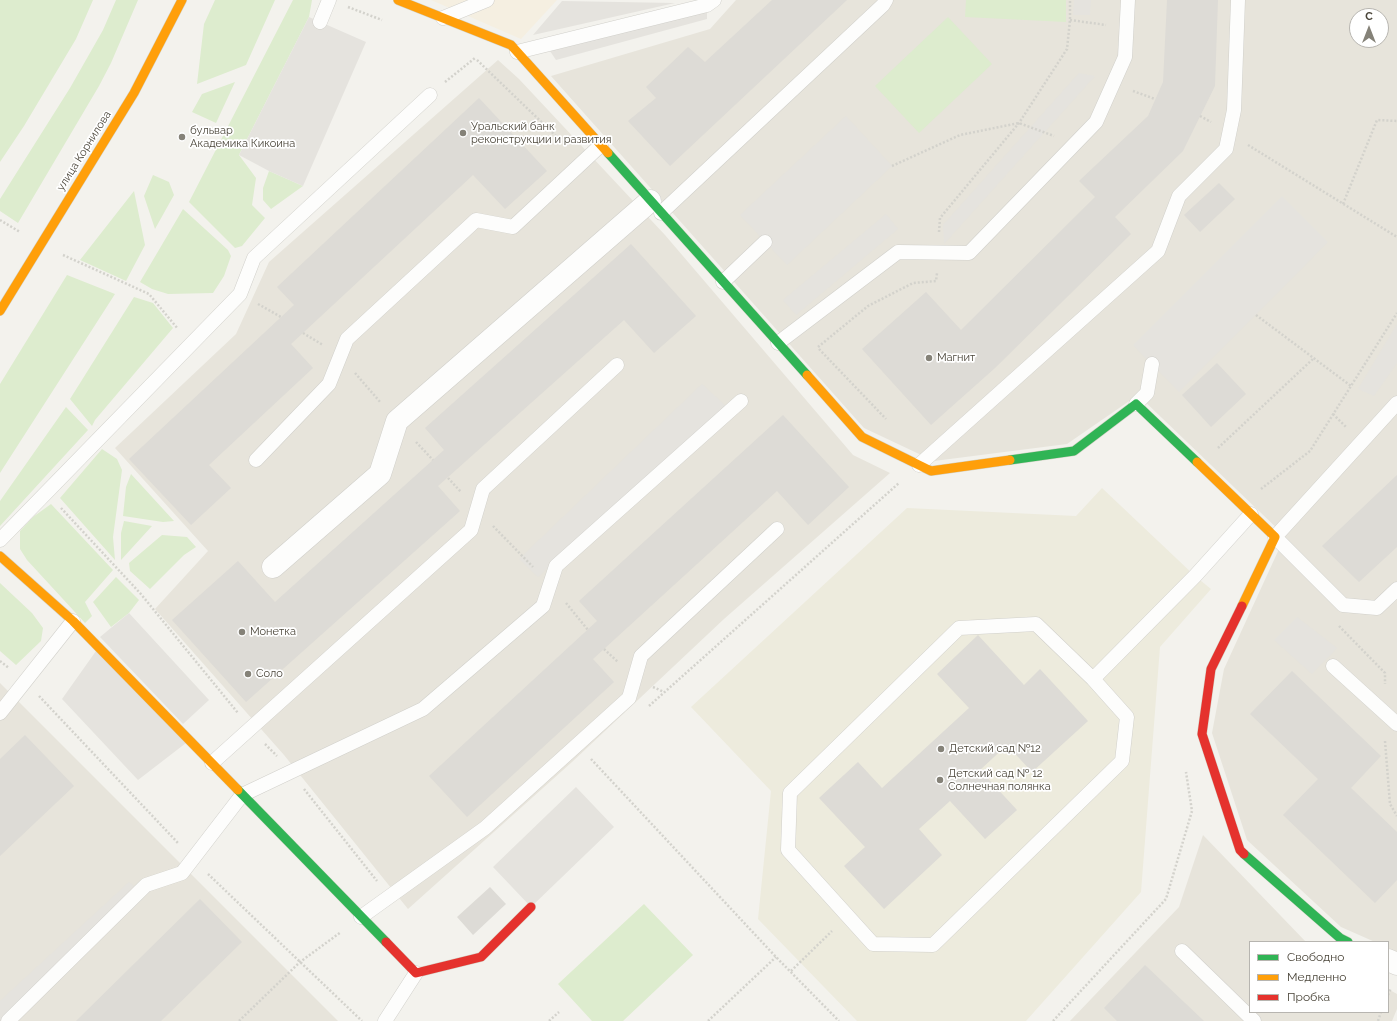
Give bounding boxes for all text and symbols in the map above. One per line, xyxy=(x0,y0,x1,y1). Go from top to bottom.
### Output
north arrow xyxy=(1349,8,1389,48)
text: С xyxy=(1365,10,1373,23)
street label: улица Корнилова xyxy=(54,109,114,193)
place label: Уральский банк реконструкции и развития xyxy=(471,120,612,146)
place label: бульвар Академика Кикоина xyxy=(190,124,295,150)
marker: Уральский банк реконструкции и развития xyxy=(458,128,468,138)
marker: бульвар Академика Кикоина xyxy=(177,132,187,142)
place label: Магнит xyxy=(937,351,975,365)
marker: Магнит xyxy=(924,353,934,363)
place label: Монетка xyxy=(250,625,296,639)
marker: Монетка xyxy=(237,627,247,637)
place label: Соло xyxy=(256,667,283,681)
marker: Соло xyxy=(243,669,253,679)
place label: Детский сад №12 xyxy=(949,742,1041,756)
marker: Детский сад №12 xyxy=(936,744,946,754)
place label: Детский сад № 12 Солнечная полянка xyxy=(948,767,1051,793)
marker: Детский сад № 12 Солнечная полянка xyxy=(935,775,945,785)
legend xyxy=(1249,941,1389,1013)
text: Свободно xyxy=(1287,950,1344,964)
text: Медленно xyxy=(1287,970,1346,984)
text: Пробка xyxy=(1287,990,1330,1004)

